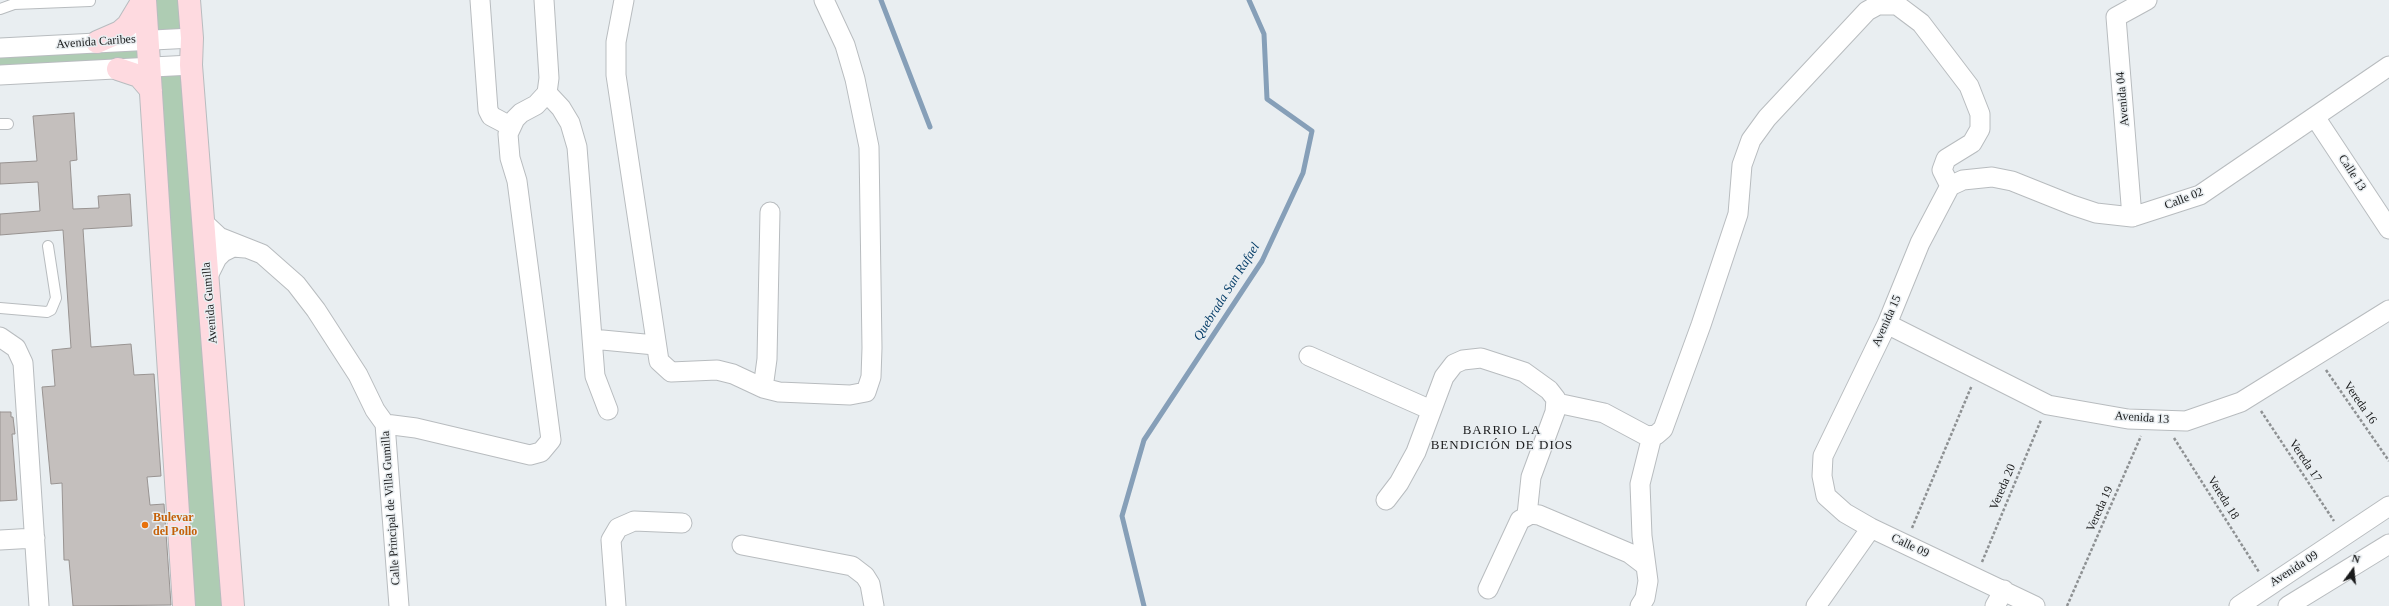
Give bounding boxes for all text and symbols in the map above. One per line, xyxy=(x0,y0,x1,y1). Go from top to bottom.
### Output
street label: Avenida Caribes xyxy=(56,32,136,52)
street label: Avenida 04 xyxy=(2113,71,2133,127)
street label: Calle 13 xyxy=(2335,152,2369,194)
street label: Calle 02 xyxy=(2163,185,2205,213)
water label: Quebrada San Rafael xyxy=(1191,240,1263,344)
street label: Avenida Gumilla xyxy=(199,261,221,345)
street label: Avenida 15 xyxy=(1869,293,1905,349)
street label: Vereda 16 xyxy=(2340,379,2380,427)
street label: Avenida 13 xyxy=(2114,409,2170,427)
district label: BARRIO LA BENDICIÓN DE DIOS xyxy=(1431,423,1573,454)
street label: Calle Principal de Villa Gumilla xyxy=(378,430,404,586)
street label: Vereda 17 xyxy=(2286,437,2324,485)
street label: Vereda 20 xyxy=(1987,462,2019,512)
street label: Vereda 18 xyxy=(2204,474,2242,522)
street label: Vereda 19 xyxy=(2084,484,2116,534)
place label: Bulevar del Pollo xyxy=(153,511,197,539)
marker: Bulevar del Pollo xyxy=(140,520,150,530)
street label: Calle 09 xyxy=(1889,531,1931,561)
street label: Avenida 09 xyxy=(2267,548,2321,590)
north arrow xyxy=(2333,550,2373,590)
text: N xyxy=(2351,552,2361,565)

